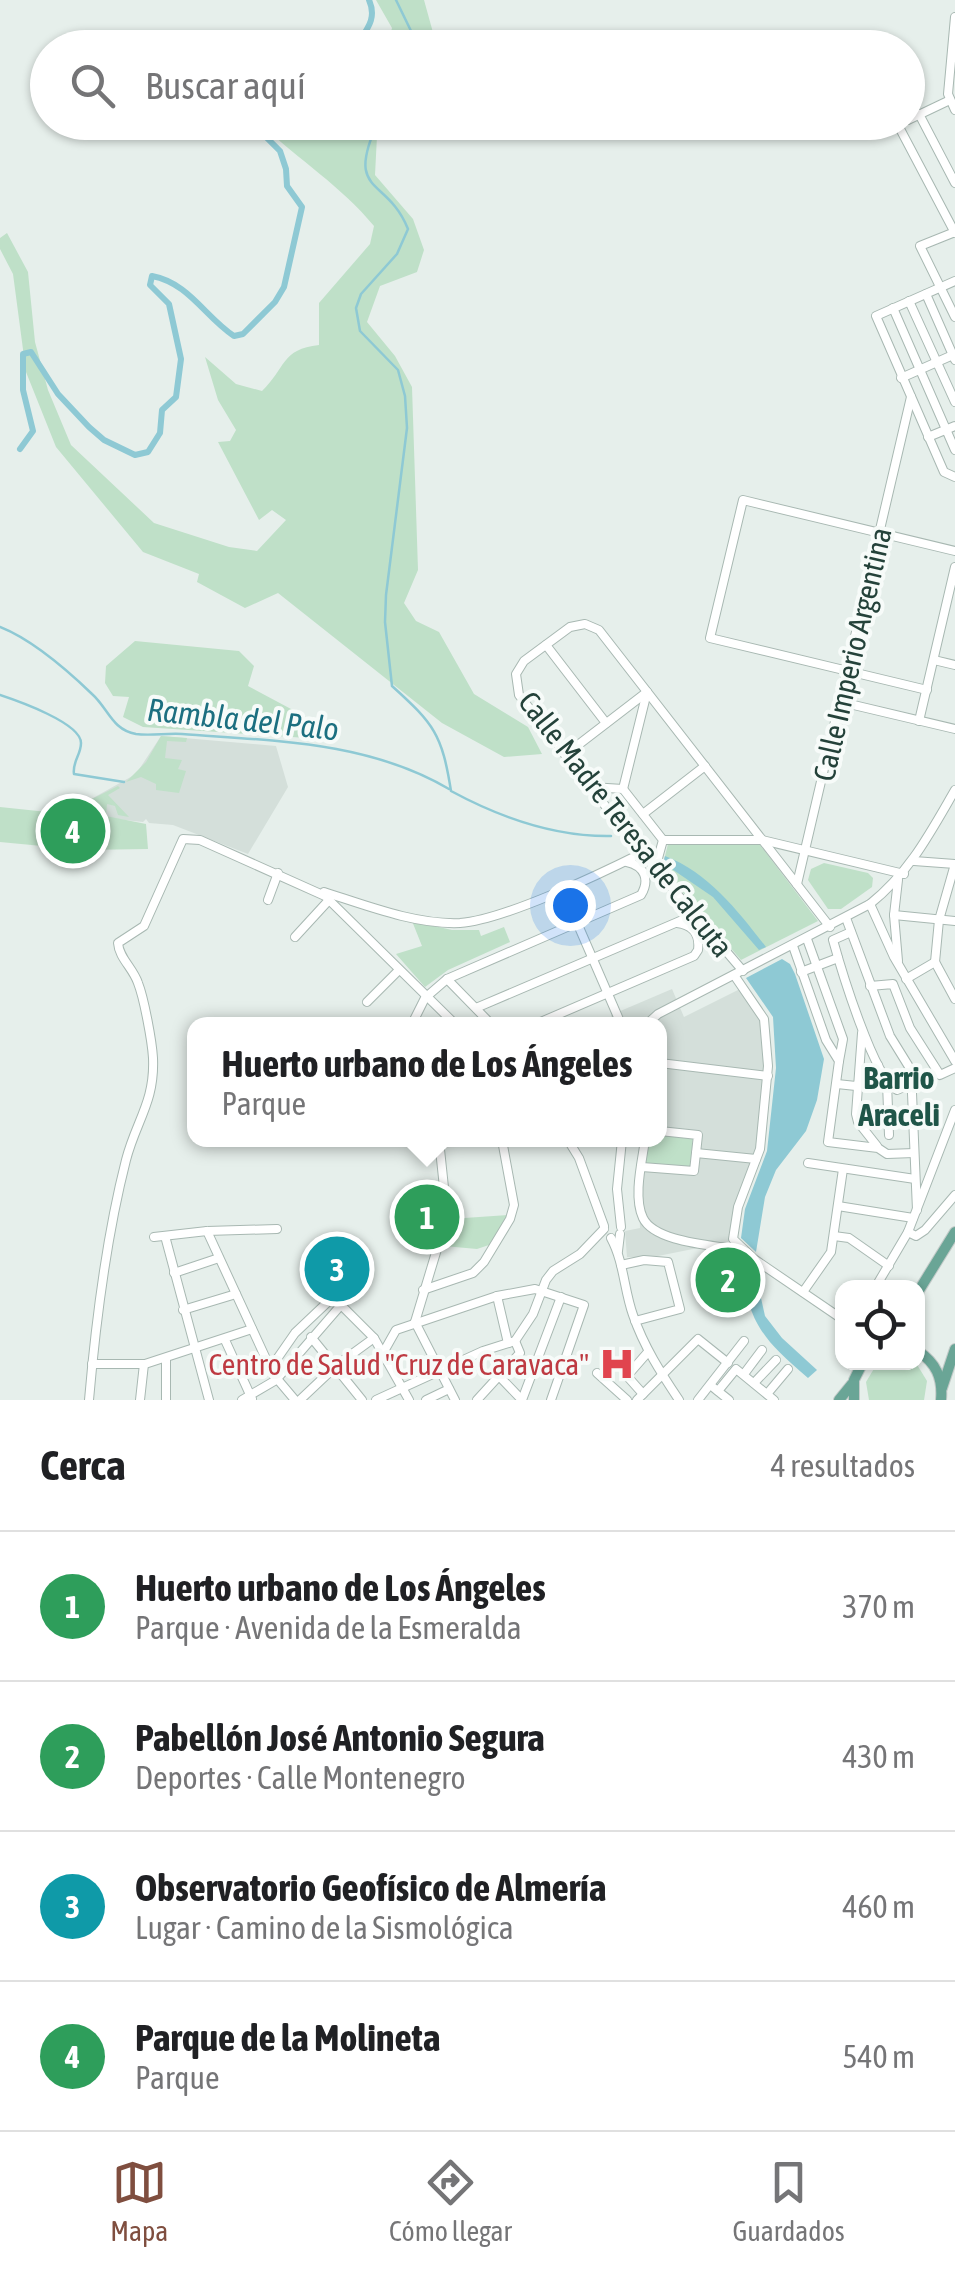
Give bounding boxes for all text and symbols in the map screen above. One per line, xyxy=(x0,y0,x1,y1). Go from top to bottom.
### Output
search box xyxy=(30,30,925,140)
icon: search xyxy=(65,58,120,113)
text: Buscar aquí xyxy=(145,64,306,107)
street label: Calle Imperio Argentina xyxy=(806,524,898,784)
street label: Calle Madre Teresa de Calcuta xyxy=(512,685,740,963)
water label: Rambla del Palo xyxy=(145,691,341,747)
pin: 4 xyxy=(40,794,106,868)
your location xyxy=(545,880,596,931)
popup xyxy=(187,1017,667,1147)
text: Huerto urbano de Los Ángeles xyxy=(222,1042,632,1085)
district label: Barrio Araceli xyxy=(857,1059,940,1133)
text: Parque xyxy=(222,1085,306,1122)
pin: 1 xyxy=(394,1180,460,1254)
pin: 3 xyxy=(304,1232,370,1306)
pin: 2 xyxy=(696,1242,760,1318)
map controls xyxy=(835,1280,925,1370)
button: locate xyxy=(835,1280,925,1370)
hospital icon: Centro de Salud "Cruz de Caravaca" xyxy=(598,1345,636,1383)
place label: Centro de Salud "Cruz de Caravaca" xyxy=(208,1347,589,1381)
text: Cerca xyxy=(40,1441,125,1489)
text: 4 resultados xyxy=(771,1447,915,1484)
text: Huerto urbano de Los Ángeles xyxy=(135,1566,546,1609)
text: 1 xyxy=(65,1588,80,1625)
text: 370 m xyxy=(842,1588,915,1625)
text: Parque · Avenida de la Esmeralda xyxy=(135,1609,522,1646)
text: Pabellón José Antonio Segura xyxy=(135,1716,545,1759)
text: 2 xyxy=(65,1738,80,1775)
text: 430 m xyxy=(842,1738,915,1775)
text: Deportes · Calle Montenegro xyxy=(135,1759,466,1796)
text: Observatorio Geofísico de Almería xyxy=(135,1866,606,1909)
text: 3 xyxy=(65,1888,80,1925)
text: 460 m xyxy=(842,1888,915,1925)
text: Lugar · Camino de la Sismológica xyxy=(135,1909,514,1946)
text: Parque de la Molineta xyxy=(135,2016,440,2059)
text: 4 xyxy=(65,2038,80,2075)
text: 540 m xyxy=(842,2038,915,2075)
text: Parque xyxy=(135,2059,220,2096)
tab: Mapa xyxy=(110,2155,168,2247)
tab: Cómo llegar xyxy=(389,2155,512,2247)
tab: Guardados xyxy=(732,2155,845,2247)

